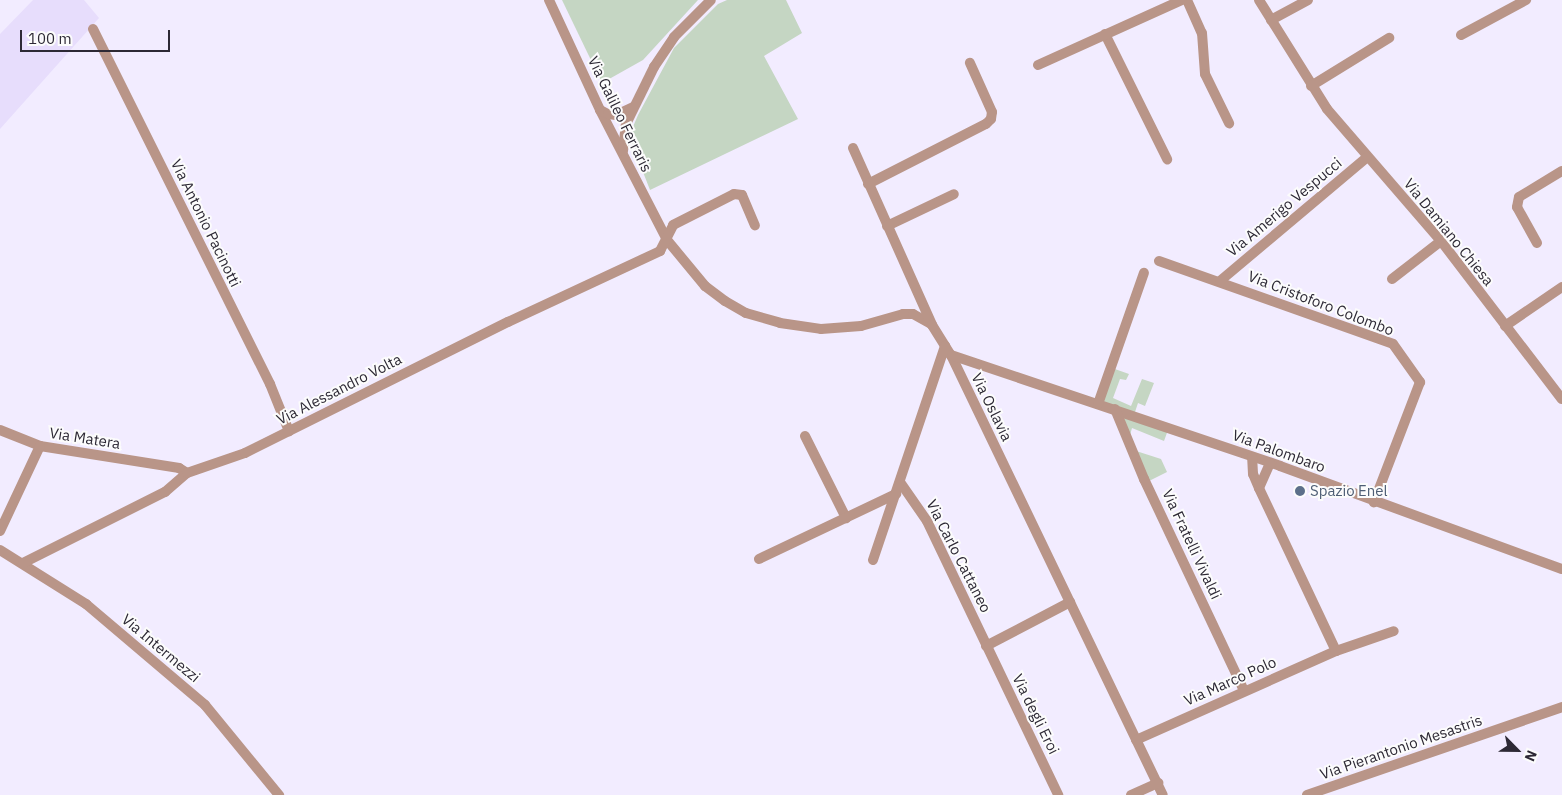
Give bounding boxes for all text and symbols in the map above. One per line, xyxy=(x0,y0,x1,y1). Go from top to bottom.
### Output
scale bar xyxy=(22,20,172,52)
text: 100 m xyxy=(28,29,72,48)
street label: Via Galileo Ferraris xyxy=(584,53,656,175)
street label: Via Amerigo Vespucci xyxy=(1223,154,1345,260)
street label: Via Antonio Pacinotti xyxy=(167,156,245,290)
street label: Via Damiano Chiesa xyxy=(1400,175,1498,289)
street label: Via Cristoforo Colombo xyxy=(1246,267,1396,339)
street label: Via Alessandro Volta xyxy=(274,350,404,428)
street label: Via Oslavia xyxy=(968,370,1016,444)
street label: Via Matera xyxy=(48,424,122,452)
street label: Via Palombaro xyxy=(1230,426,1328,476)
place label: Spazio Enel xyxy=(1310,482,1388,500)
marker: Spazio Enel xyxy=(1294,485,1306,497)
street label: Via Fratelli Vivaldi xyxy=(1159,486,1225,602)
street label: Via Carlo Cattaneo xyxy=(923,497,995,615)
street label: Via Intermezzi xyxy=(118,610,204,686)
street label: Via Marco Polo xyxy=(1181,653,1279,709)
street label: Via degli Eroi xyxy=(1009,671,1063,757)
street label: Via Pierantonio Mesastris xyxy=(1318,711,1484,783)
north arrow xyxy=(1492,725,1542,775)
text: N xyxy=(1521,748,1541,764)

